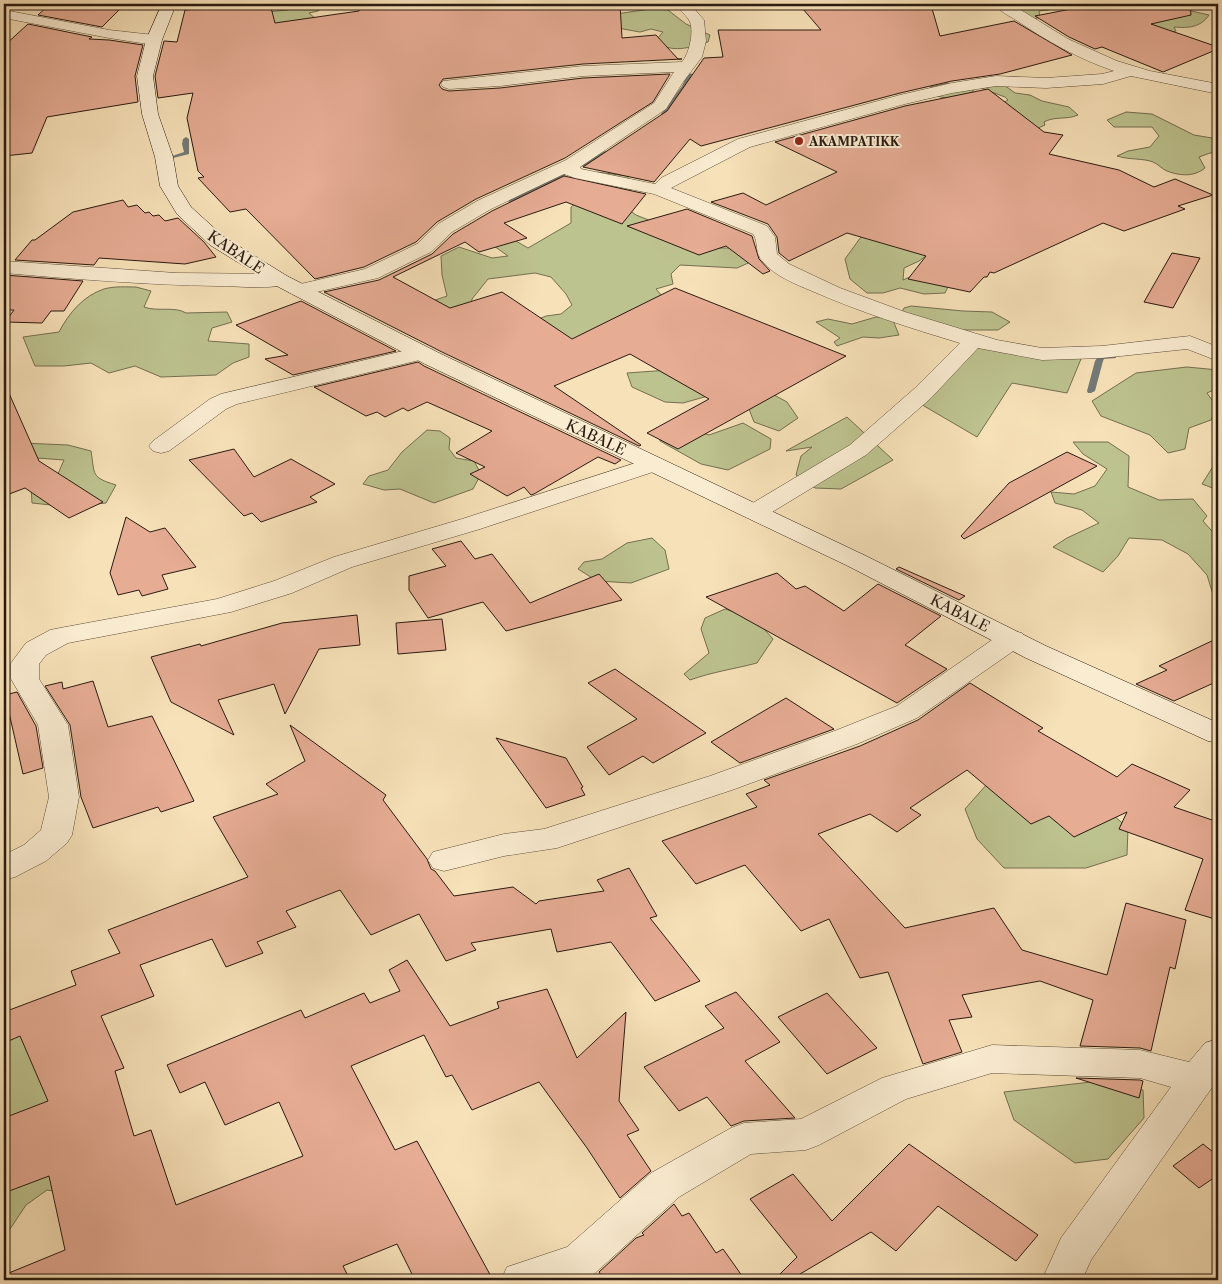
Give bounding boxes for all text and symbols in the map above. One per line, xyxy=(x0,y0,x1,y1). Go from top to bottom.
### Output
place label: AKAMPATIKK xyxy=(808,134,900,149)
marker: AKAMPATIKK xyxy=(793,135,805,147)
street label: KABALE xyxy=(204,226,268,278)
street label: KABALE xyxy=(563,415,629,459)
street label: KABALE xyxy=(927,590,993,636)

